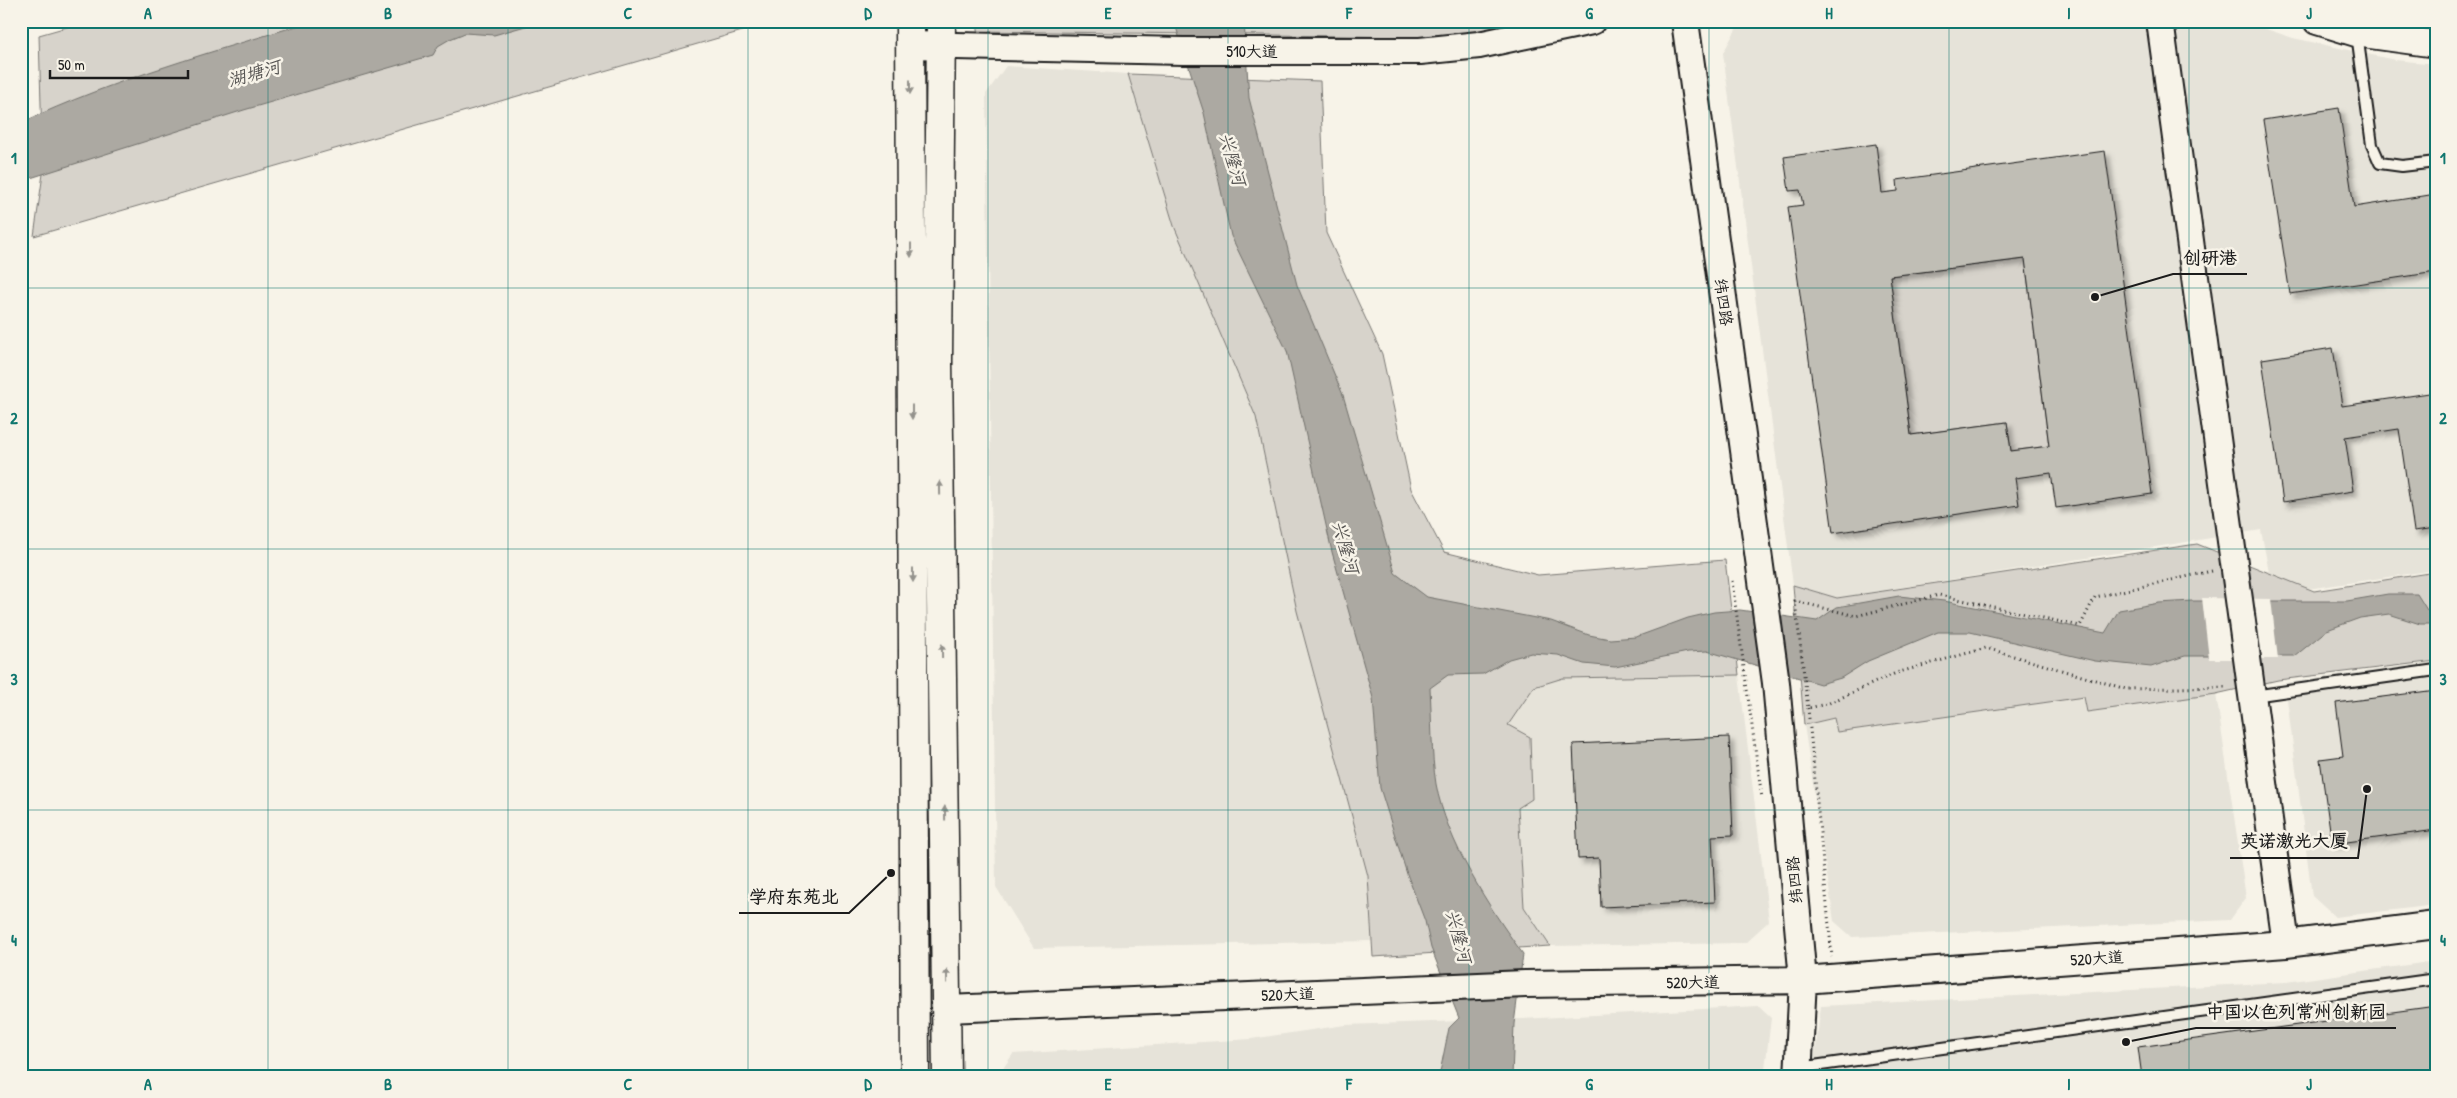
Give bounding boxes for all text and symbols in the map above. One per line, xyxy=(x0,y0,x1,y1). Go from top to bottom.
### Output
text: A xyxy=(144,2,152,24)
text: B xyxy=(384,2,392,24)
text: C xyxy=(624,2,633,24)
text: D xyxy=(864,2,872,24)
text: E xyxy=(1104,2,1112,24)
text: F xyxy=(1345,2,1353,24)
text: G xyxy=(1585,2,1593,24)
text: H xyxy=(1825,2,1833,24)
text: I xyxy=(2067,2,2071,24)
text: J xyxy=(2306,2,2312,24)
street label: 510大道 xyxy=(1226,40,1278,62)
scale bar xyxy=(50,48,188,80)
water label: 湖塘河 xyxy=(225,53,286,92)
text: 50 m xyxy=(58,54,85,75)
one-way arrow xyxy=(906,80,914,96)
water label: 兴隆河 xyxy=(1214,130,1253,191)
text: 1 xyxy=(11,147,17,169)
text: 1 xyxy=(2440,147,2446,169)
callout: 创研港 xyxy=(2173,241,2247,274)
one-way arrow xyxy=(907,242,915,258)
text: 创研港 xyxy=(2183,245,2237,270)
street label: 纬四路 xyxy=(1710,277,1738,327)
one-way arrow xyxy=(908,405,916,421)
text: 2 xyxy=(10,407,18,429)
text: 2 xyxy=(2439,407,2447,429)
one-way arrow xyxy=(936,480,944,496)
water label: 兴隆河 xyxy=(1327,518,1366,579)
one-way arrow xyxy=(909,567,917,583)
one-way arrow xyxy=(938,642,946,658)
text: 3 xyxy=(10,668,18,690)
text: 3 xyxy=(2439,668,2447,690)
one-way arrow xyxy=(940,805,948,821)
callout: 英诺激光大厦 xyxy=(2230,825,2358,858)
text: 英诺激光大厦 xyxy=(2240,828,2348,853)
street label: 纬四路 xyxy=(1781,855,1807,905)
callout: 学府东苑北 xyxy=(739,880,849,913)
text: 学府东苑北 xyxy=(749,884,839,909)
water label: 兴隆河 xyxy=(1440,907,1479,968)
text: 4 xyxy=(11,929,17,951)
text: 4 xyxy=(2440,929,2446,951)
street label: 520大道 xyxy=(2070,945,2124,971)
one-way arrow xyxy=(943,967,951,983)
street label: 520大道 xyxy=(1666,971,1720,993)
street label: 520大道 xyxy=(1261,982,1315,1006)
callout: 中国以色列常州创新园 xyxy=(2196,995,2396,1028)
text: 中国以色列常州创新园 xyxy=(2206,999,2386,1024)
text: A xyxy=(144,1073,152,1095)
text: B xyxy=(384,1073,392,1095)
text: C xyxy=(624,1073,633,1095)
text: D xyxy=(864,1073,872,1095)
text: E xyxy=(1104,1073,1112,1095)
text: F xyxy=(1345,1073,1353,1095)
text: G xyxy=(1585,1073,1593,1095)
text: H xyxy=(1825,1073,1833,1095)
text: I xyxy=(2067,1073,2071,1095)
text: J xyxy=(2306,1073,2312,1095)

